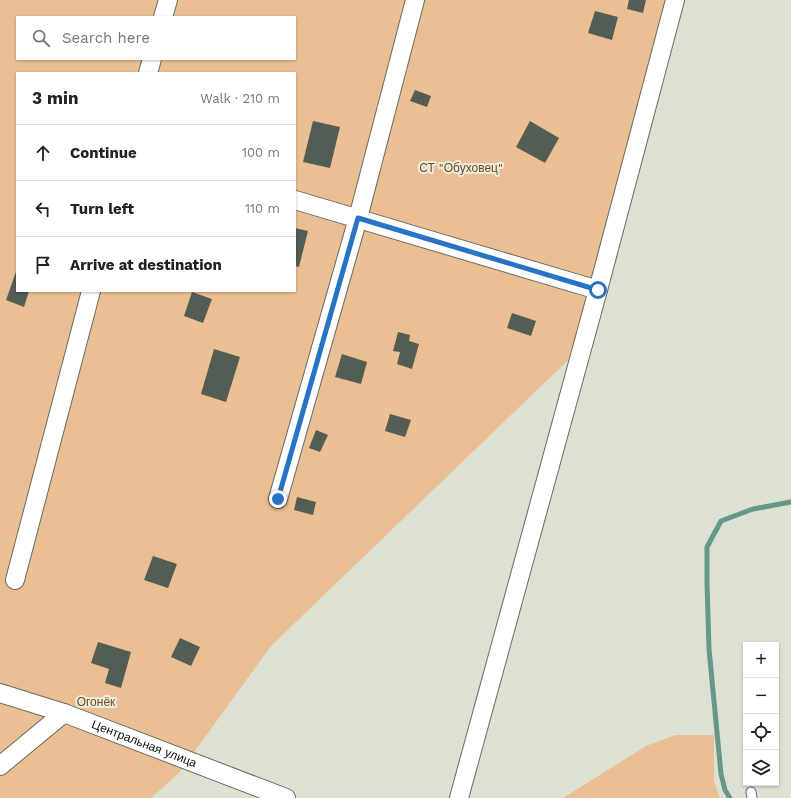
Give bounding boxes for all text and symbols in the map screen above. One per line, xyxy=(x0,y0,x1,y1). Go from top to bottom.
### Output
search box xyxy=(16,16,296,60)
icon: search xyxy=(30,27,52,49)
text: Search here xyxy=(62,29,150,47)
text: 3 min xyxy=(32,88,78,108)
text: Walk · 210 m xyxy=(200,91,280,106)
icon: ahead xyxy=(32,142,54,164)
text: Continue xyxy=(70,144,137,162)
text: 100 m xyxy=(242,145,280,160)
park label: СТ "Обуховец" xyxy=(419,161,503,175)
icon: left xyxy=(32,198,54,220)
text: Turn left xyxy=(70,200,134,218)
text: 110 m xyxy=(245,201,280,216)
icon: arrive xyxy=(32,254,54,276)
text: Arrive at destination xyxy=(70,256,222,274)
route start xyxy=(589,281,607,299)
route end xyxy=(269,490,287,508)
map controls xyxy=(743,642,779,786)
button: + xyxy=(743,642,779,678)
button: − xyxy=(743,678,779,714)
park label: Огонёк xyxy=(77,695,116,709)
button: locate xyxy=(743,714,779,750)
street label: Центральная улица xyxy=(90,717,199,770)
button: layers xyxy=(743,750,779,786)

